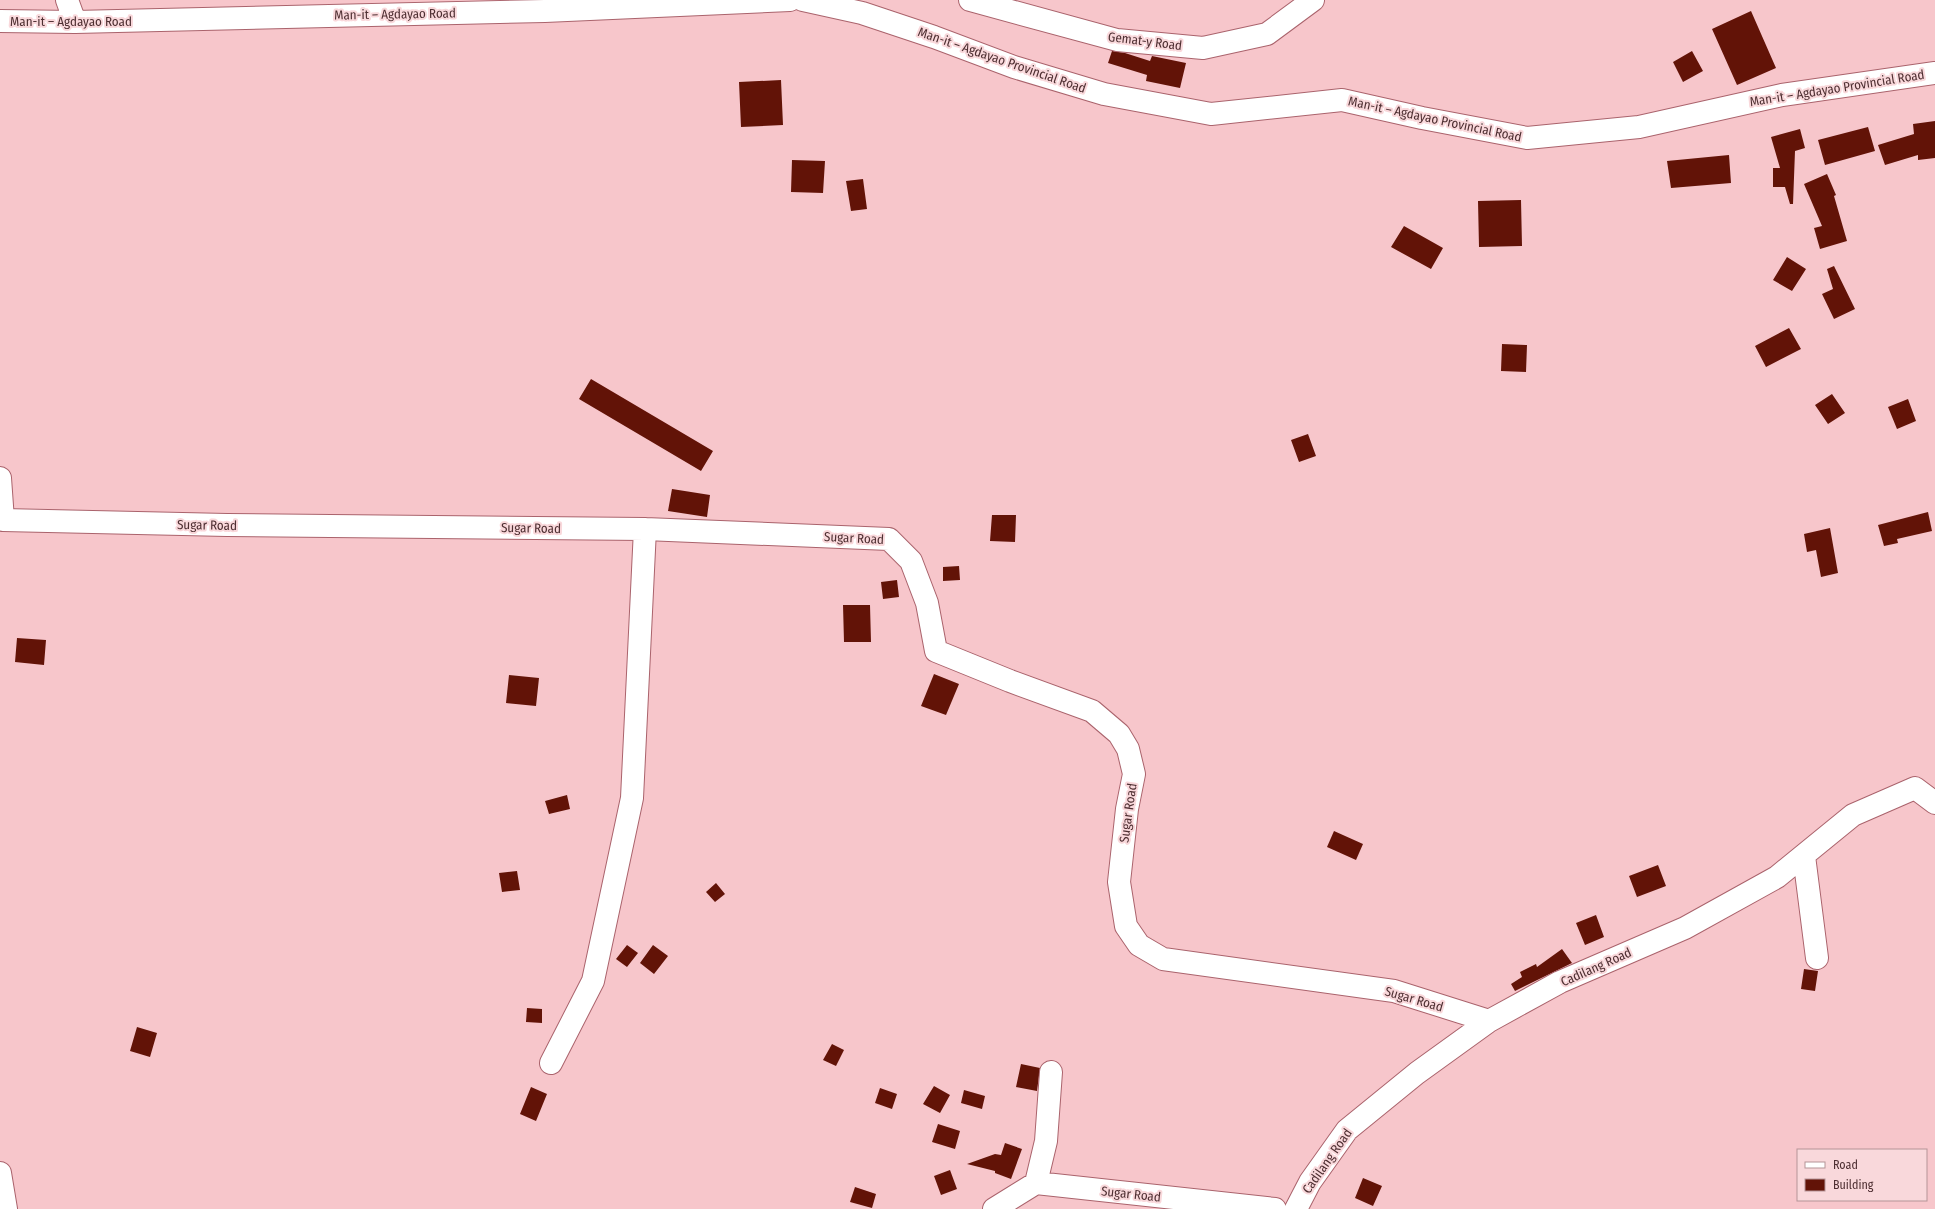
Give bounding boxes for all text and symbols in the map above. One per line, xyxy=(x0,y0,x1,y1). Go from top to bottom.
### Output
street label: Man-it – Agdayao Road xyxy=(334,5,456,23)
street label: Man-it – Agdayao Road xyxy=(10,14,132,29)
street label: Man-it – Agdayao Provincial Road xyxy=(916,24,1088,96)
street label: Gemat-y Road xyxy=(1107,29,1183,53)
street label: Man-it – Agdayao Provincial Road xyxy=(1749,67,1925,109)
street label: Man-it – Agdayao Provincial Road xyxy=(1347,93,1523,145)
street label: Sugar Road xyxy=(177,517,237,533)
street label: Sugar Road xyxy=(501,520,561,536)
street label: Sugar Road xyxy=(824,529,884,547)
street label: Sugar Road xyxy=(1116,782,1140,844)
street label: Cadilang Road xyxy=(1558,945,1634,989)
street label: Sugar Road xyxy=(1383,984,1445,1014)
street label: Cadilang Road xyxy=(1299,1126,1355,1196)
legend xyxy=(1797,1149,1927,1201)
text: Road xyxy=(1833,1158,1858,1172)
text: Building xyxy=(1833,1178,1874,1192)
street label: Sugar Road xyxy=(1100,1183,1162,1205)

